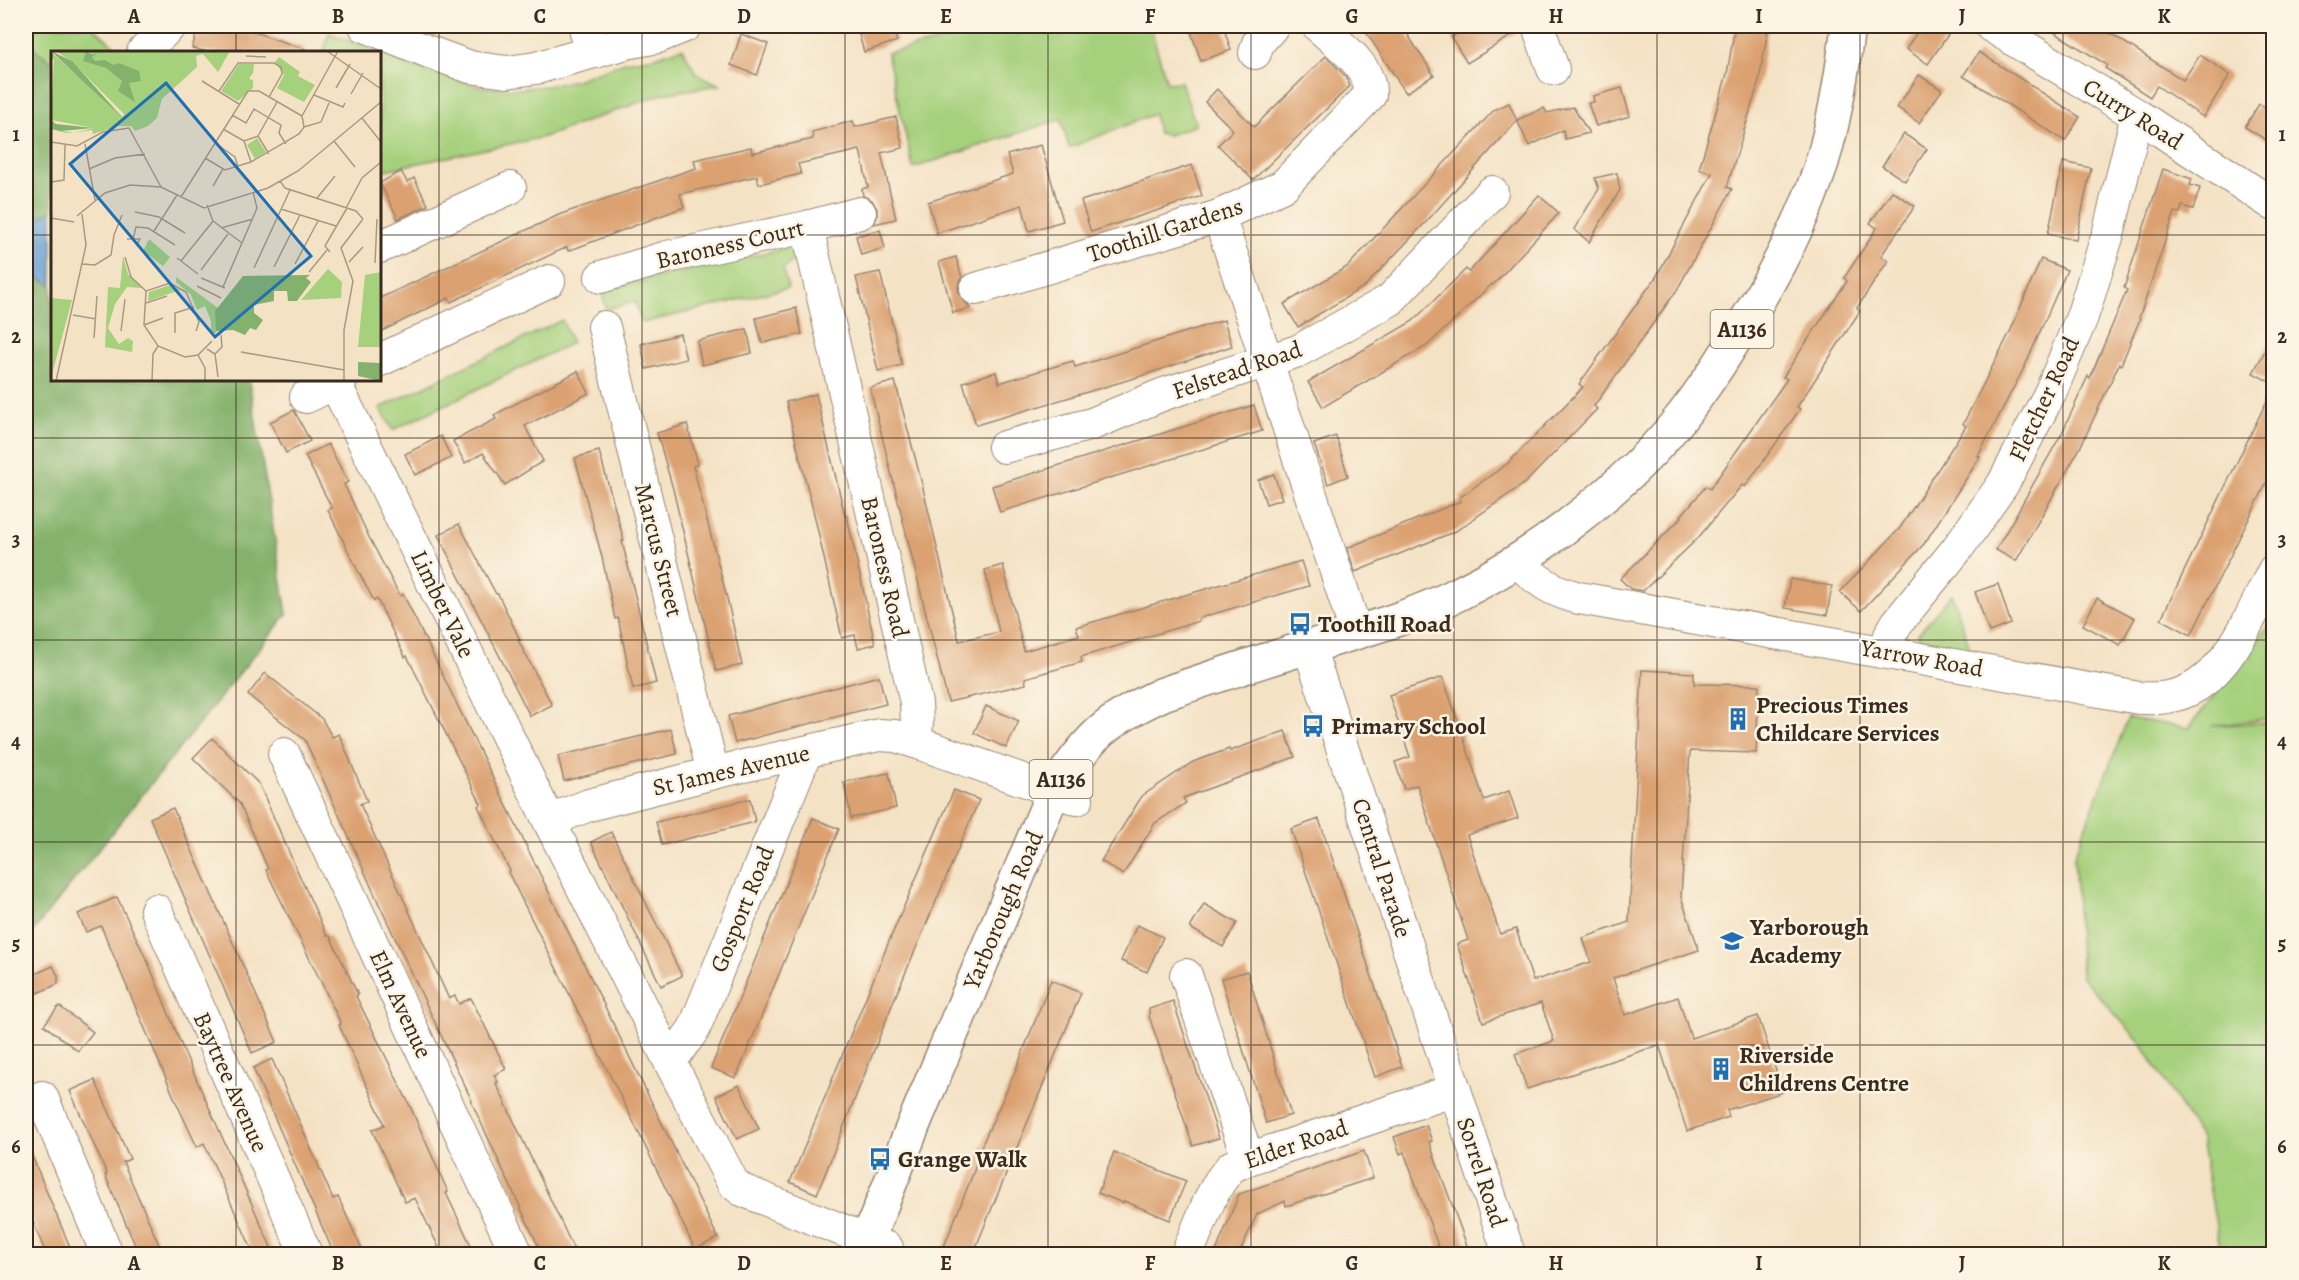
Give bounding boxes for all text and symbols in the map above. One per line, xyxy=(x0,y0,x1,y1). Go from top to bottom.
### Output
text: A xyxy=(127,3,141,30)
text: B xyxy=(332,3,344,30)
text: C xyxy=(534,3,546,30)
text: D xyxy=(737,3,751,30)
text: E xyxy=(940,3,952,30)
text: F xyxy=(1145,3,1156,30)
text: G xyxy=(1345,3,1359,30)
text: H xyxy=(1549,3,1564,30)
text: I xyxy=(1755,3,1763,30)
text: J xyxy=(1959,3,1966,30)
text: K xyxy=(2157,3,2171,30)
inset map xyxy=(51,51,381,381)
street label: Curry Road xyxy=(2077,71,2189,157)
text: 1 xyxy=(12,121,20,148)
text: 1 xyxy=(2278,121,2286,148)
street label: Toothill Gardens xyxy=(1083,190,1247,270)
street label: Baroness Court xyxy=(653,211,807,277)
road number: A1136 xyxy=(1710,310,1774,348)
text: 2 xyxy=(11,323,21,350)
text: 2 xyxy=(2277,323,2287,350)
street label: Fletcher Road xyxy=(2001,331,2087,467)
street label: Felstead Road xyxy=(1168,333,1306,407)
street label: Marcus Street xyxy=(627,480,691,620)
street label: Baroness Road xyxy=(853,493,917,641)
text: 3 xyxy=(12,526,20,553)
text: 3 xyxy=(2278,526,2286,553)
street label: Limber Vale xyxy=(403,545,483,663)
place label: Toothill Road xyxy=(1318,608,1452,640)
bus stop icon: Toothill Road xyxy=(1287,611,1313,637)
street label: Yarrow Road xyxy=(1857,631,1986,685)
place label: Precious Times Childcare Services xyxy=(1756,689,1940,749)
building icon: Precious Times Childcare Services xyxy=(1725,706,1751,732)
place label: Primary School xyxy=(1331,710,1486,742)
bus stop icon: Primary School xyxy=(1300,713,1326,739)
text: 4 xyxy=(11,728,21,755)
text: 4 xyxy=(2277,728,2287,755)
street label: St James Avenue xyxy=(649,736,813,804)
road number: A1136 xyxy=(1030,760,1092,798)
street label: Central Parade xyxy=(1344,794,1420,942)
street label: Yarborough Road xyxy=(955,826,1051,995)
street label: Gosport Road xyxy=(702,841,782,977)
place label: Yarborough Academy xyxy=(1749,911,1869,971)
school or university icon: Yarborough Academy xyxy=(1719,928,1745,954)
text: 5 xyxy=(12,930,20,957)
text: 5 xyxy=(2278,930,2286,957)
street label: Elm Avenue xyxy=(362,945,440,1063)
street label: Baytree Avenue xyxy=(186,1007,276,1157)
place label: Riverside Childrens Centre xyxy=(1739,1039,1909,1099)
building icon: Riverside Childrens Centre xyxy=(1708,1056,1734,1082)
street label: Elder Road xyxy=(1240,1111,1352,1177)
street label: Sorrel Road xyxy=(1449,1113,1515,1231)
text: 6 xyxy=(11,1133,21,1160)
text: 6 xyxy=(2277,1133,2287,1160)
place label: Grange Walk xyxy=(898,1143,1028,1175)
bus stop icon: Grange Walk xyxy=(867,1146,893,1172)
text: A xyxy=(127,1250,141,1277)
text: B xyxy=(332,1250,344,1277)
text: C xyxy=(534,1250,546,1277)
text: D xyxy=(737,1250,751,1277)
text: E xyxy=(940,1250,952,1277)
text: F xyxy=(1145,1250,1156,1277)
text: G xyxy=(1345,1250,1359,1277)
text: H xyxy=(1549,1250,1564,1277)
text: I xyxy=(1755,1250,1763,1277)
text: J xyxy=(1959,1250,1966,1277)
text: K xyxy=(2157,1250,2171,1277)

